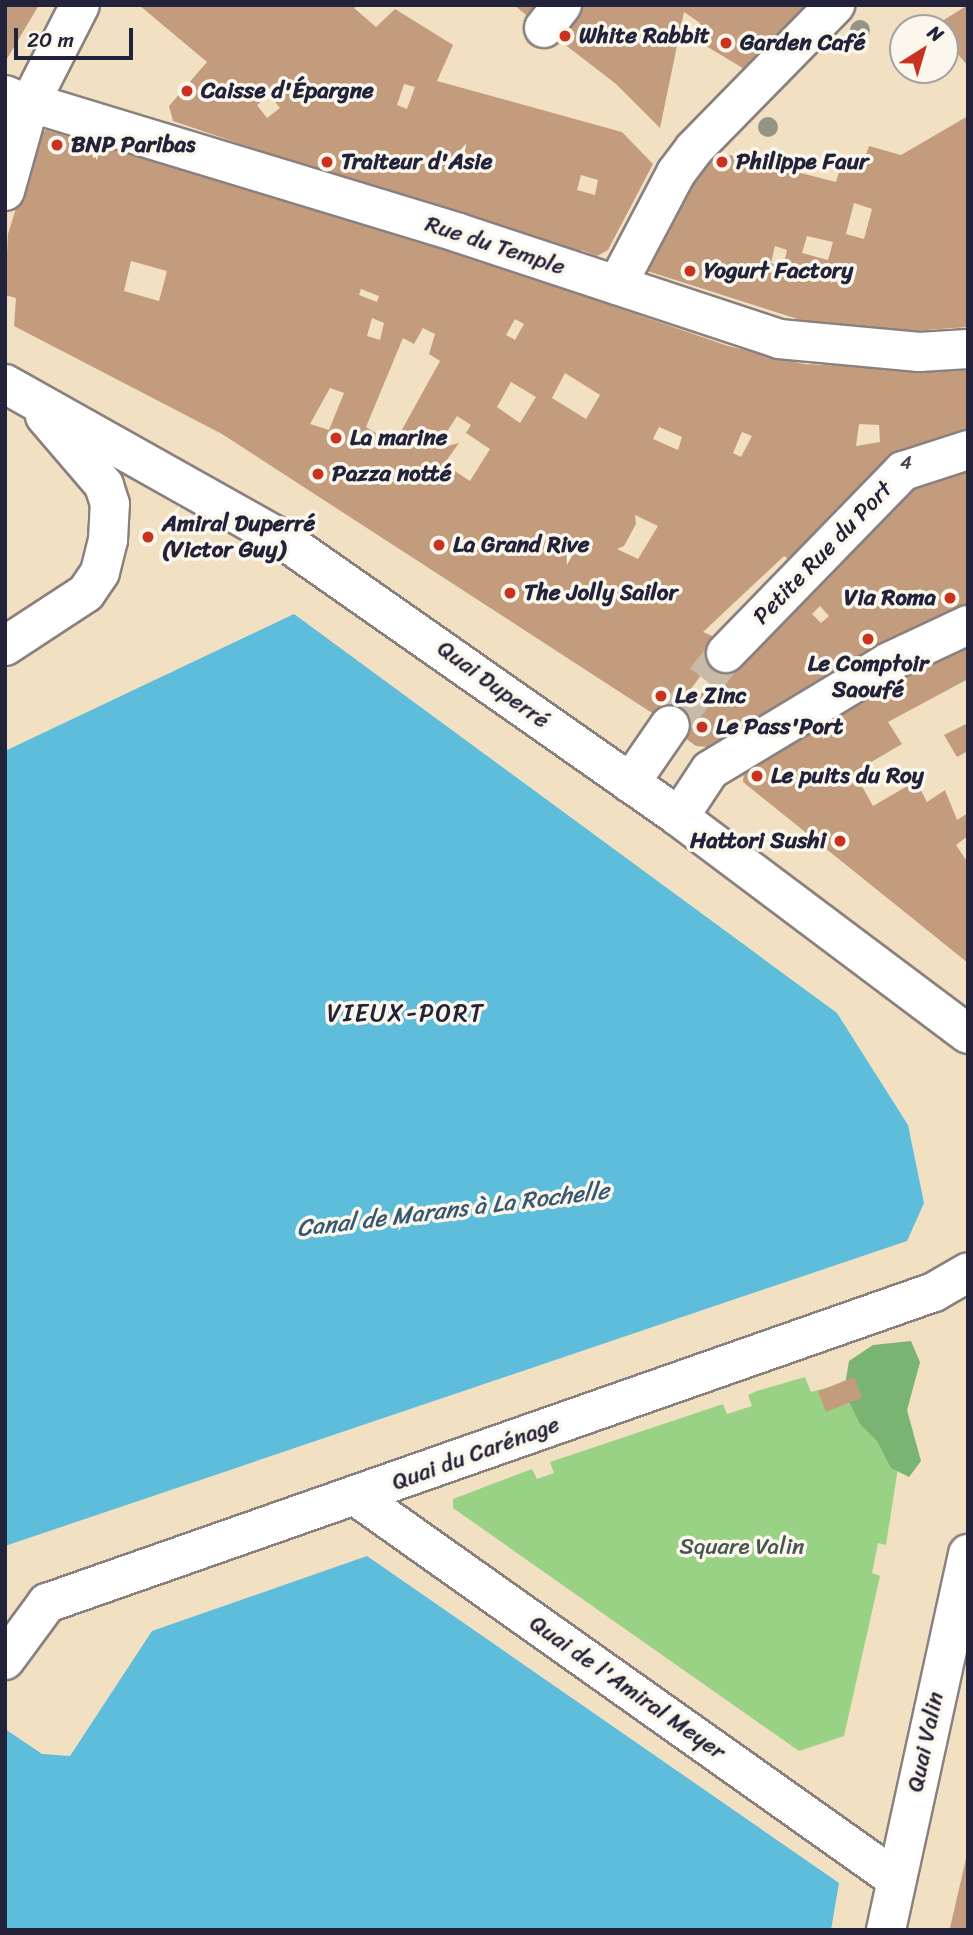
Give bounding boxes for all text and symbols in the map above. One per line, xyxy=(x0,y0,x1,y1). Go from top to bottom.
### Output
scale bar xyxy=(18,14,136,58)
north arrow xyxy=(889,14,959,84)
text: N xyxy=(921,16,951,51)
text: 20 m xyxy=(27,21,74,59)
place label: White Rabbit xyxy=(579,22,709,50)
marker: White Rabbit xyxy=(557,28,573,44)
place label: Garden Café xyxy=(740,29,866,57)
marker: Garden Café xyxy=(718,35,734,51)
place label: Caisse d'Épargne xyxy=(201,77,374,105)
marker: Caisse d'Épargne xyxy=(179,83,195,99)
place label: BNP Paribas xyxy=(71,131,195,159)
marker: BNP Paribas xyxy=(49,137,65,153)
place label: Traiteur d'Asie xyxy=(341,148,493,176)
place label: Philippe Faur xyxy=(736,148,868,176)
marker: Traiteur d'Asie xyxy=(319,154,335,170)
marker: Philippe Faur xyxy=(714,154,730,170)
street label: Rue du Temple xyxy=(422,210,568,282)
place label: Yogurt Factory xyxy=(704,257,853,285)
marker: Yogurt Factory xyxy=(682,263,698,279)
place label: La marine xyxy=(350,424,447,452)
marker: La marine xyxy=(328,430,344,446)
house number: 4 xyxy=(900,452,912,474)
place label: Pazza notté xyxy=(332,460,452,488)
marker: Pazza notté xyxy=(310,466,326,482)
street label: Petite Rue du Port xyxy=(747,475,899,631)
place label: Amiral Duperré (Victor Guy) xyxy=(162,510,315,564)
marker: Amiral Duperré (Victor Guy) xyxy=(140,529,156,545)
place label: La Grand Rive xyxy=(453,531,590,559)
marker: La Grand Rive xyxy=(431,537,447,553)
place label: The Jolly Sailor xyxy=(524,579,680,607)
place label: Via Roma xyxy=(844,584,936,612)
marker: The Jolly Sailor xyxy=(502,585,518,601)
marker: Via Roma xyxy=(942,590,958,606)
marker: Le Comptoir Saoufé xyxy=(860,631,876,647)
street label: Quai Duperré xyxy=(432,635,554,735)
place label: Le Comptoir Saoufé xyxy=(807,650,929,704)
place label: Le Zinc xyxy=(675,682,746,710)
marker: Le Zinc xyxy=(653,688,669,704)
place label: Le Pass'Port xyxy=(716,713,844,741)
marker: Le Pass'Port xyxy=(694,719,710,735)
place label: Le puits du Roy xyxy=(771,762,924,790)
marker: Le puits du Roy xyxy=(749,768,765,784)
place label: Hattori Sushi xyxy=(690,827,826,855)
marker: Hattori Sushi xyxy=(832,833,848,849)
district label: VIEUX-PORT xyxy=(329,1000,483,1028)
water label: Canal de Marans à La Rochelle xyxy=(295,1176,611,1244)
street label: Quai du Carénage xyxy=(389,1411,563,1497)
park label: Square Valin xyxy=(680,1533,804,1561)
street label: Quai de l'Amiral Meyer xyxy=(524,1610,730,1766)
street label: Quai Valin xyxy=(902,1690,950,1794)

